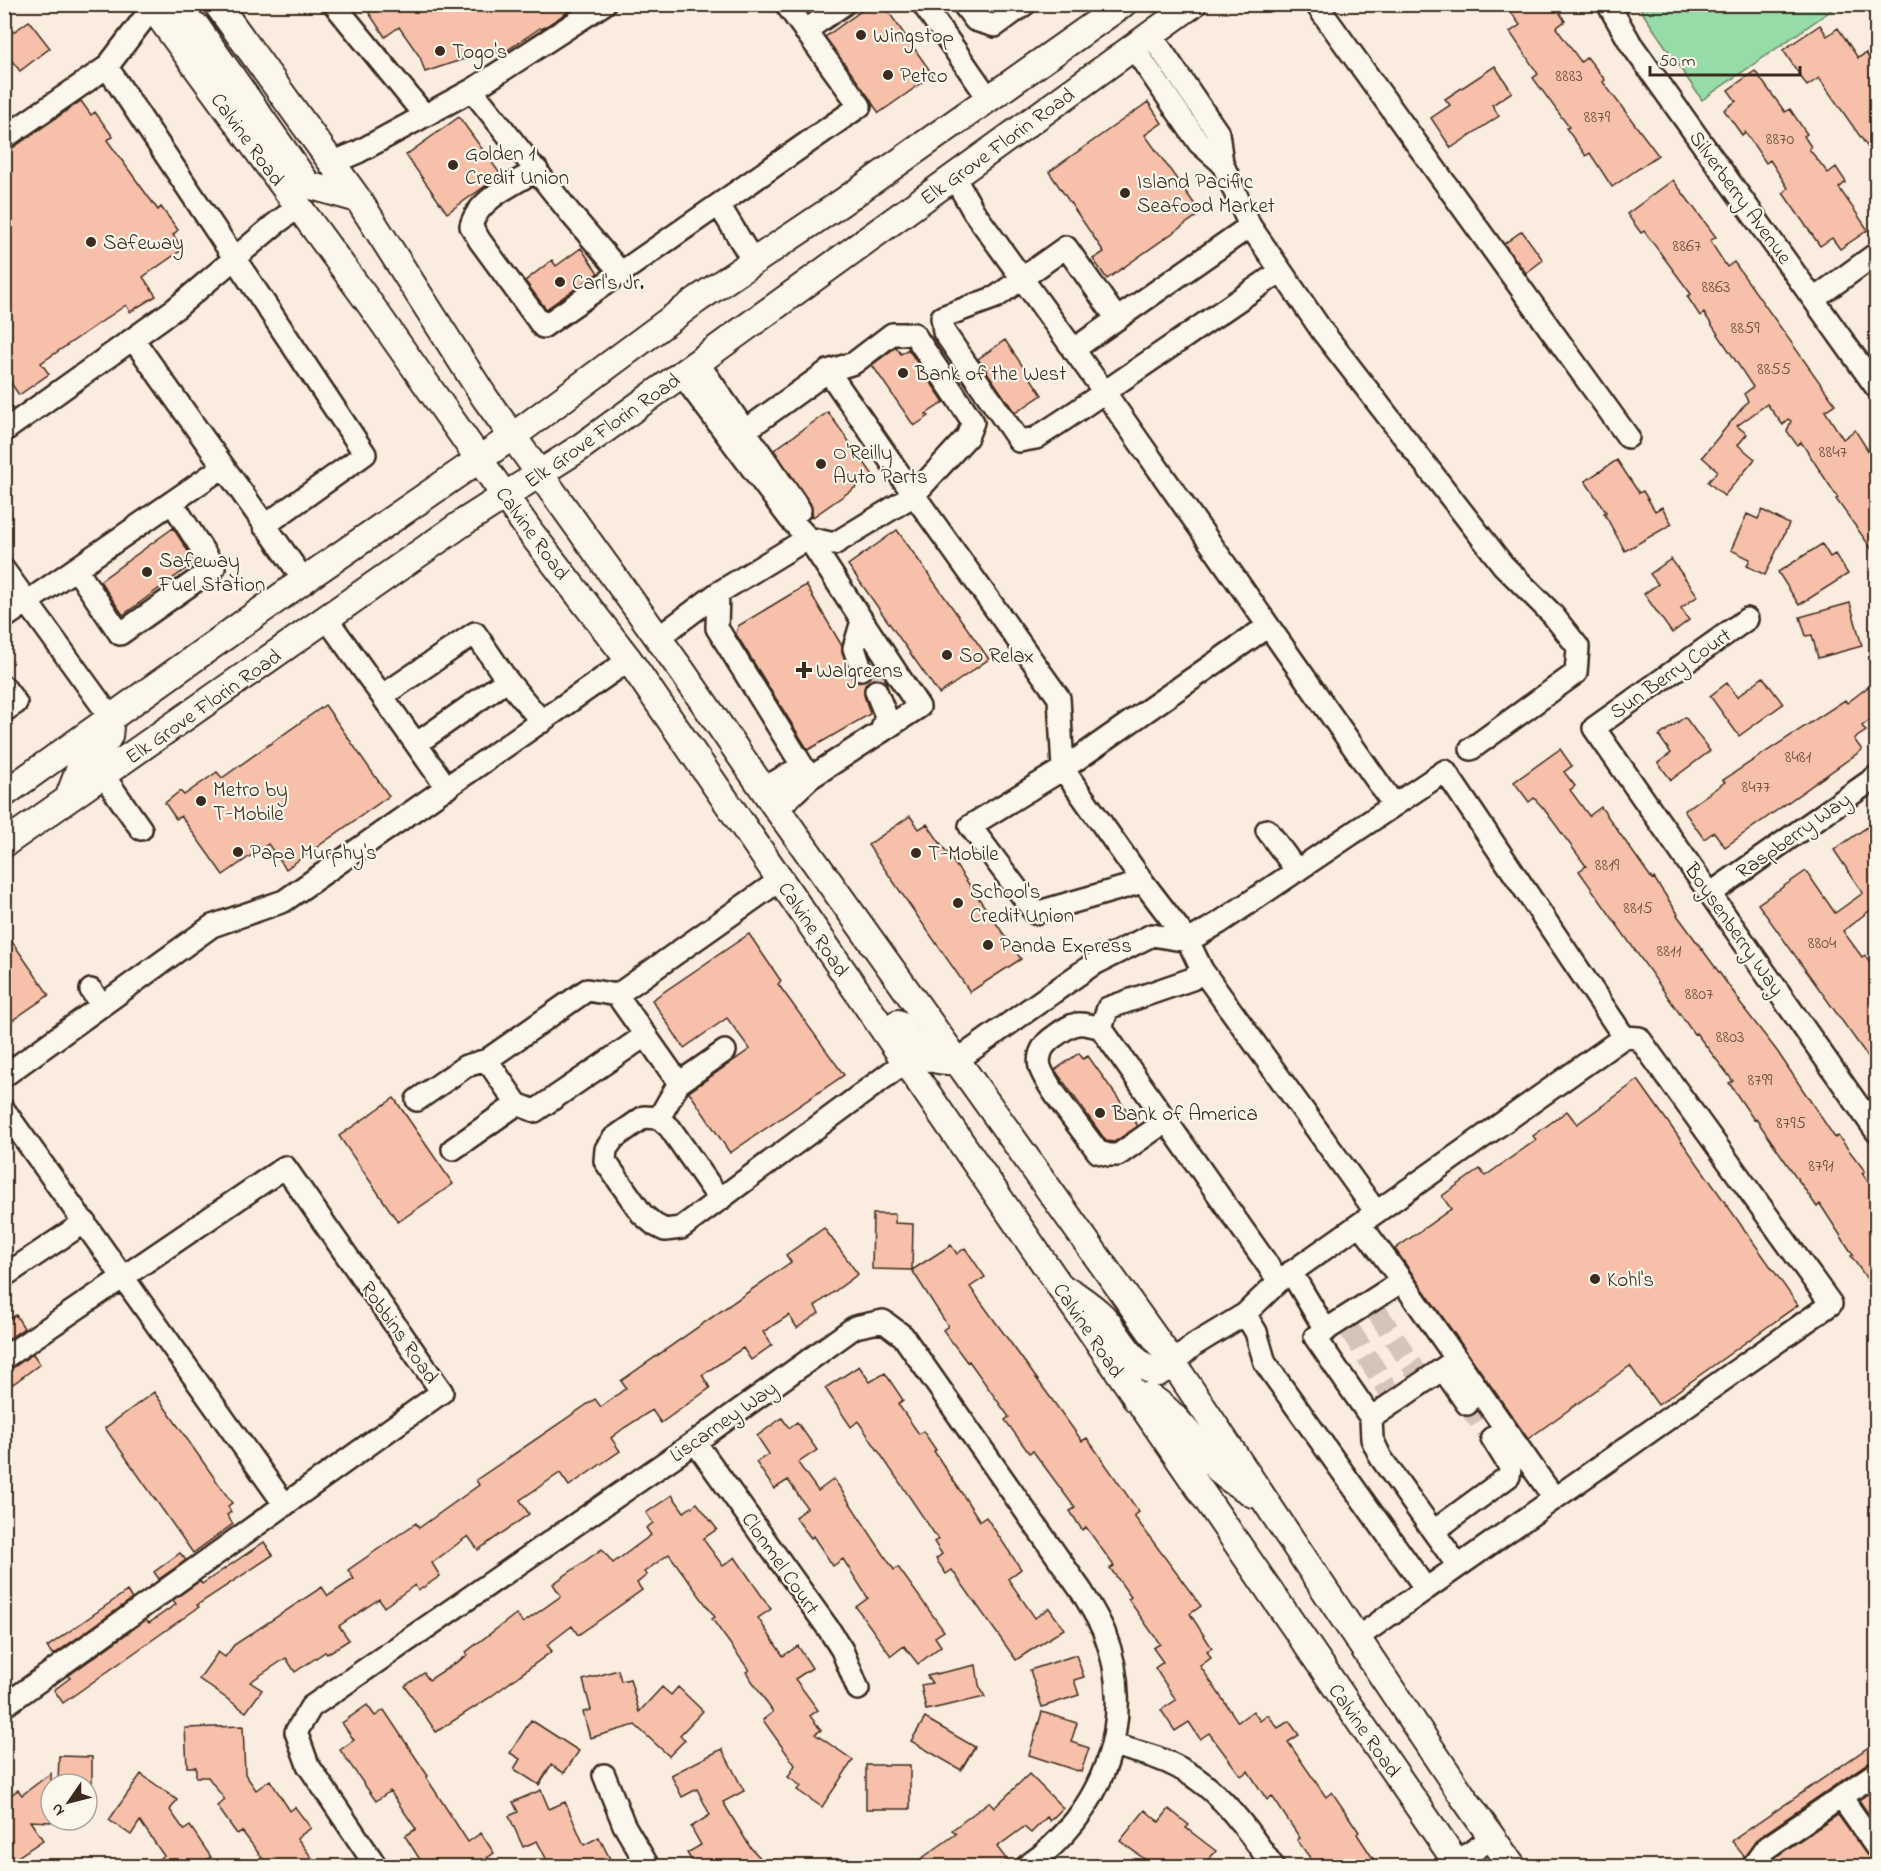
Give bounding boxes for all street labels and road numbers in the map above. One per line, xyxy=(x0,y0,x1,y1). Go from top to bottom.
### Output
street label: Elk Grove Florin Road xyxy=(915,81,1082,214)
street label: Calvine Road xyxy=(202,87,291,193)
street label: Silverberry Avenue xyxy=(1679,125,1798,273)
street label: Elk Grove Florin Road xyxy=(519,366,687,497)
street label: Calvine Road xyxy=(487,481,576,587)
street label: Sun Berry Court xyxy=(1604,621,1739,729)
street label: Elk Grove Florin Road xyxy=(120,642,288,773)
street label: Raspberry Way xyxy=(1731,786,1859,889)
street label: Boysenberry Way xyxy=(1674,856,1791,1004)
street label: Calvine Road xyxy=(769,877,855,984)
street label: Robbins Road xyxy=(352,1276,445,1391)
street label: Calvine Road xyxy=(1044,1278,1130,1385)
street label: Liscarney Way xyxy=(664,1374,785,1473)
street label: Clonmel Court xyxy=(733,1507,826,1621)
street label: Calvine Road xyxy=(1320,1678,1407,1785)

